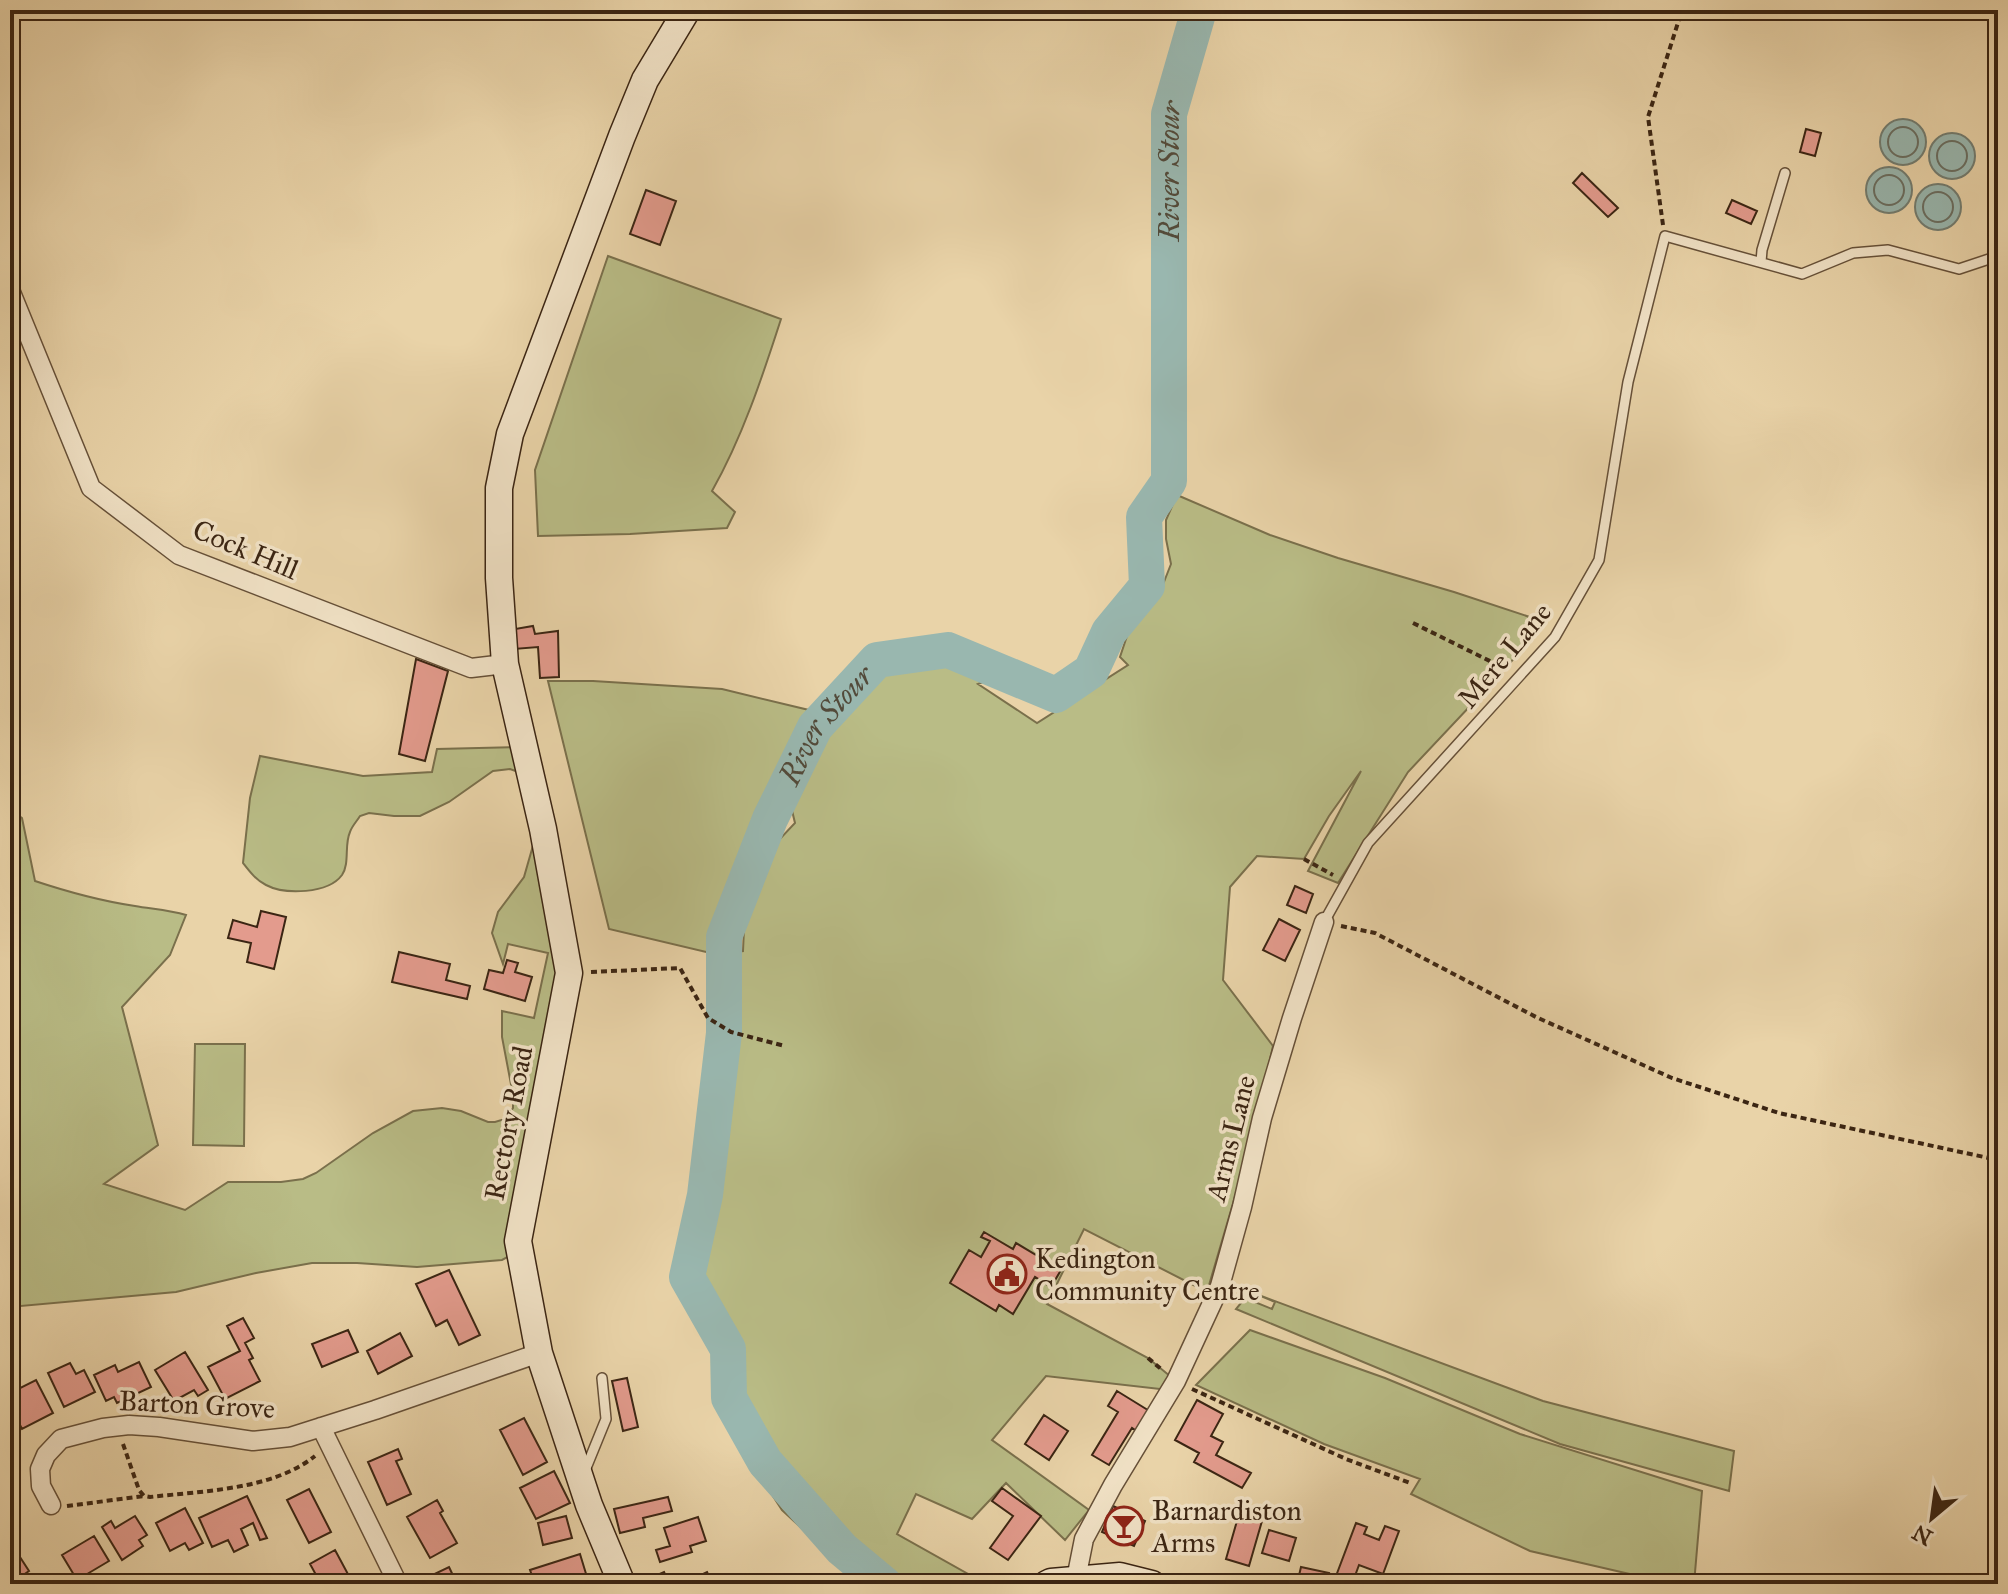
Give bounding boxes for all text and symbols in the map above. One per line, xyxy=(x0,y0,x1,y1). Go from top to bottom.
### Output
water label: River Stour xyxy=(1151,95,1190,242)
street label: Cock Hill xyxy=(188,512,304,587)
street label: Mere Lane xyxy=(1450,595,1559,715)
water label: River Stour xyxy=(771,657,882,792)
street label: Rectory Road xyxy=(476,1043,541,1203)
street label: Arms Lane xyxy=(1198,1072,1263,1206)
place label: Kedington Community Centre xyxy=(1035,1241,1260,1308)
public building icon: Kedington Community Centre xyxy=(986,1253,1028,1295)
street label: Barton Grove xyxy=(118,1383,276,1426)
north arrow xyxy=(1892,1478,1972,1558)
place label: Barnardiston Arms xyxy=(1151,1493,1302,1560)
bar icon: Barnardiston Arms xyxy=(1103,1505,1145,1547)
text: N xyxy=(1908,1519,1937,1551)

